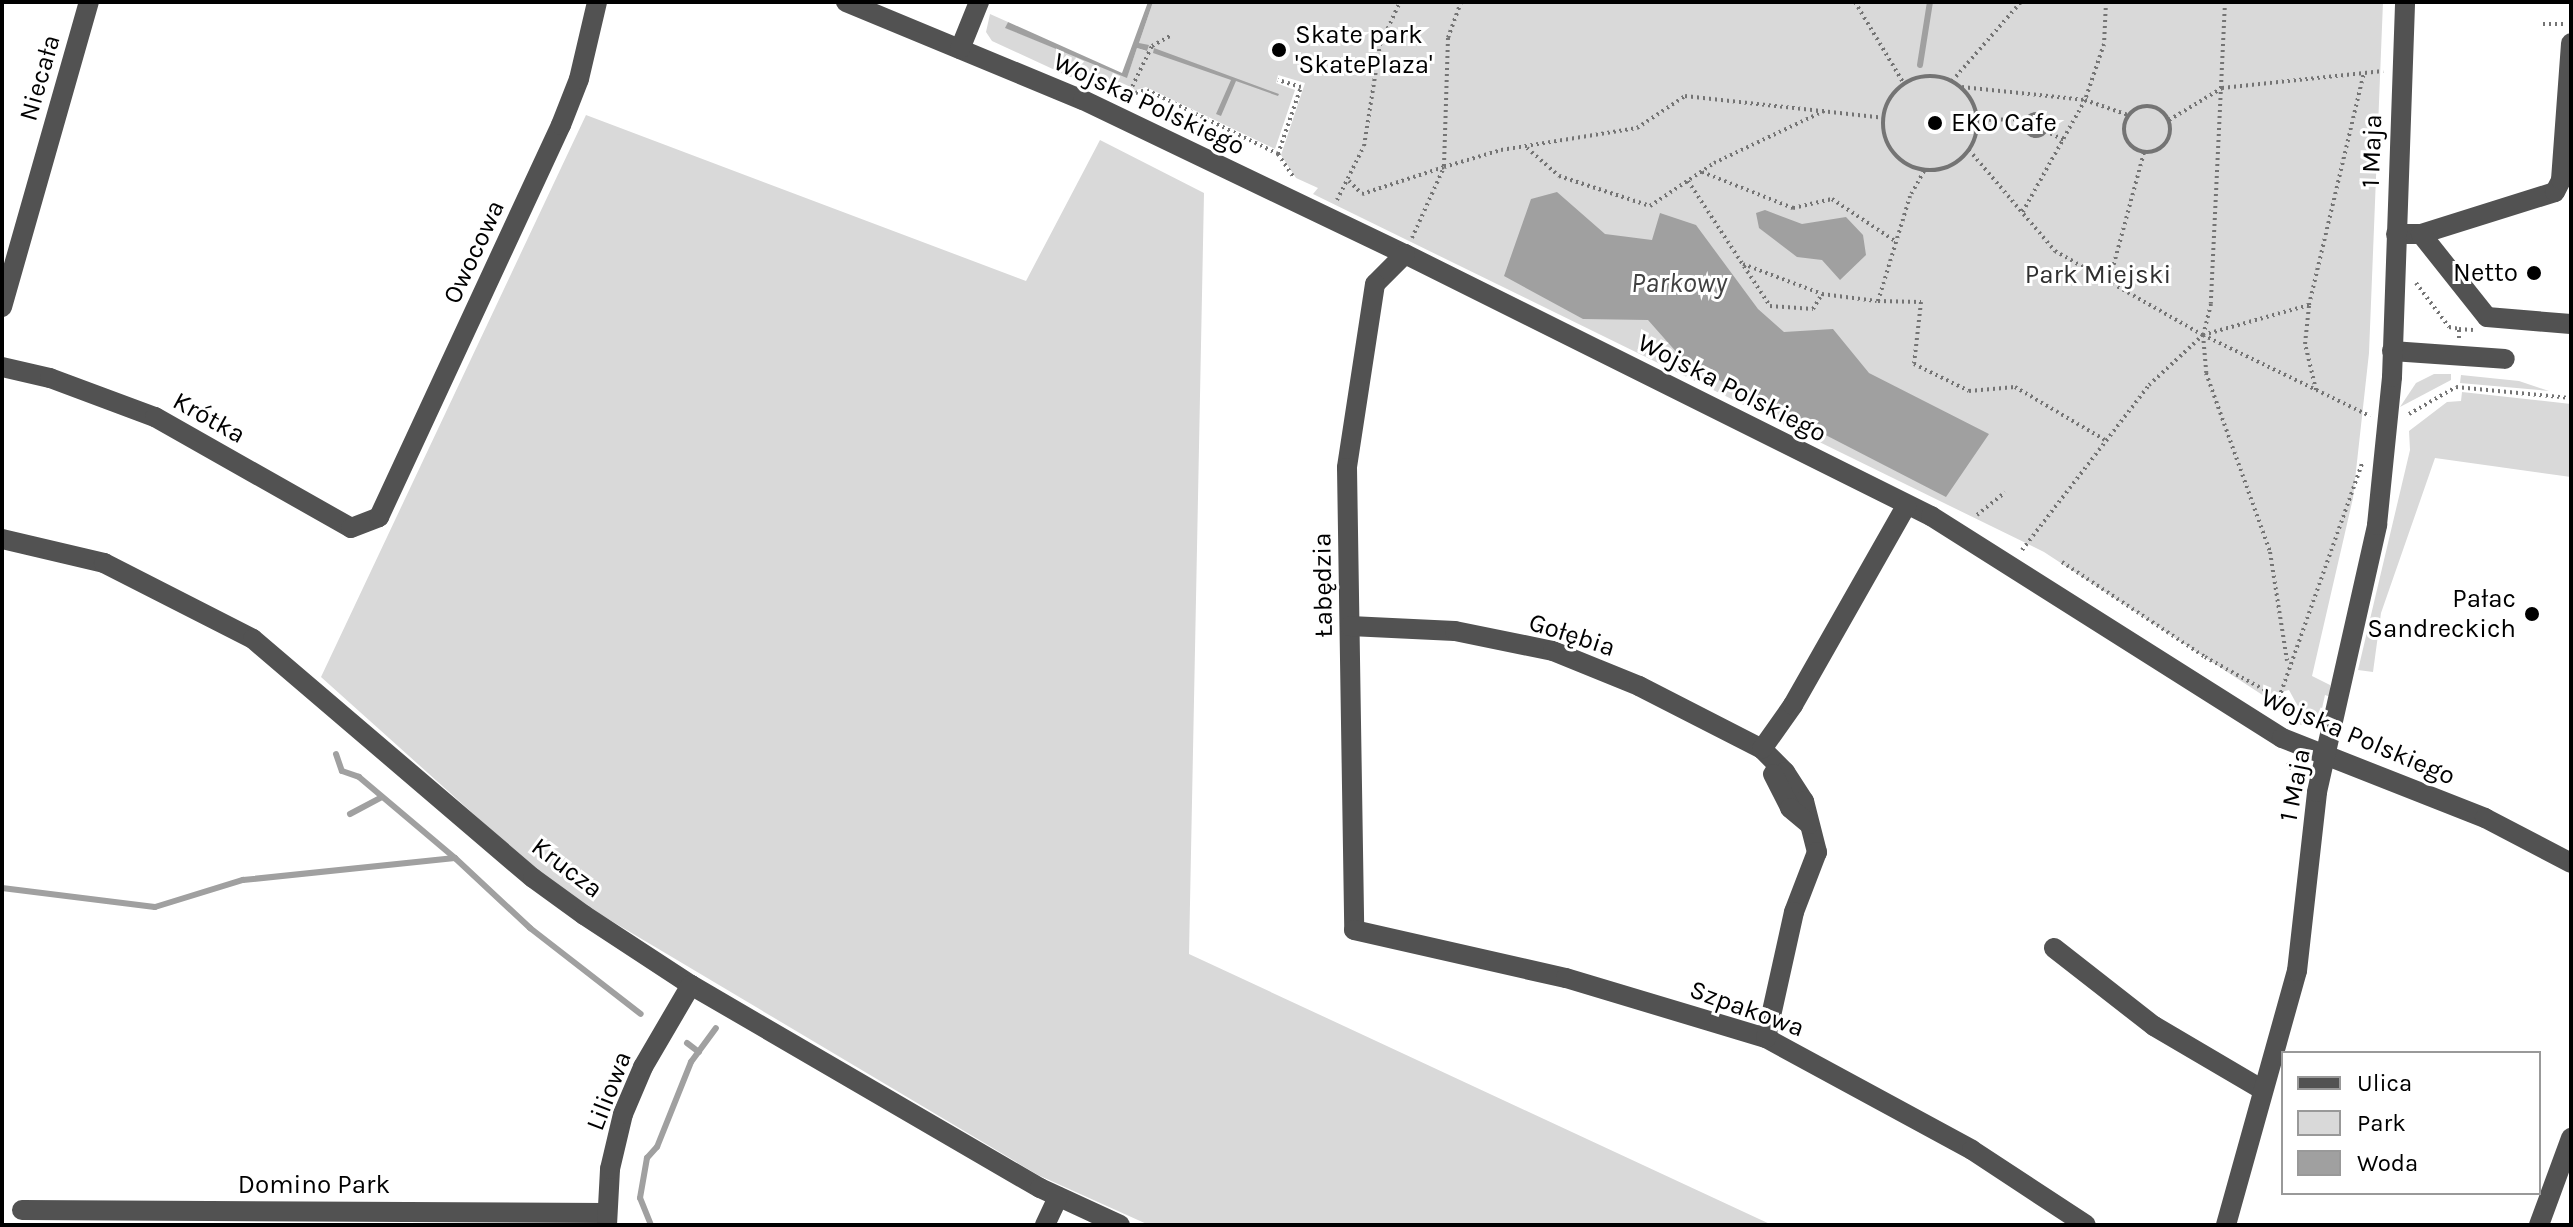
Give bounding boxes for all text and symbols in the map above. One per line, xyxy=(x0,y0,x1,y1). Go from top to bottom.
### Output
place label: Skate park 'SkatePlaza' xyxy=(1295,19,1432,80)
street label: Niecała xyxy=(13,31,67,125)
marker: Skate park 'SkatePlaza' xyxy=(1270,41,1288,59)
street label: Wojska Polskiego xyxy=(1048,46,1250,162)
place label: EKO Cafe xyxy=(1951,107,2057,139)
marker: EKO Cafe xyxy=(1926,114,1944,132)
street label: 1 Maja xyxy=(2355,114,2389,188)
street label: Owocowa xyxy=(436,195,512,309)
place label: Netto xyxy=(2453,257,2518,289)
park label: Park Miejski xyxy=(2025,259,2171,291)
marker: Netto xyxy=(2525,264,2543,282)
water label: Parkowy xyxy=(1631,266,1727,300)
street label: Wojska Polskiego xyxy=(1632,327,1832,449)
street label: Krótka xyxy=(167,385,251,451)
street label: Łabędzia xyxy=(1306,532,1340,638)
place label: Pałac Sandreckich xyxy=(2367,583,2516,644)
marker: Pałac Sandreckich xyxy=(2523,605,2541,623)
street label: Gołębia xyxy=(1525,606,1619,664)
street label: Wojska Polskiego xyxy=(2256,682,2460,792)
street label: 1 Maja xyxy=(2273,746,2317,824)
street label: Krucza xyxy=(525,831,609,905)
street label: Szpakowa xyxy=(1685,974,1809,1044)
street label: Liliowa xyxy=(580,1047,638,1135)
legend xyxy=(2281,1051,2541,1195)
text: Ulica xyxy=(2357,1069,2412,1097)
text: Park xyxy=(2357,1109,2406,1137)
text: Woda xyxy=(2357,1149,2418,1177)
street label: Domino Park xyxy=(238,1169,390,1201)

